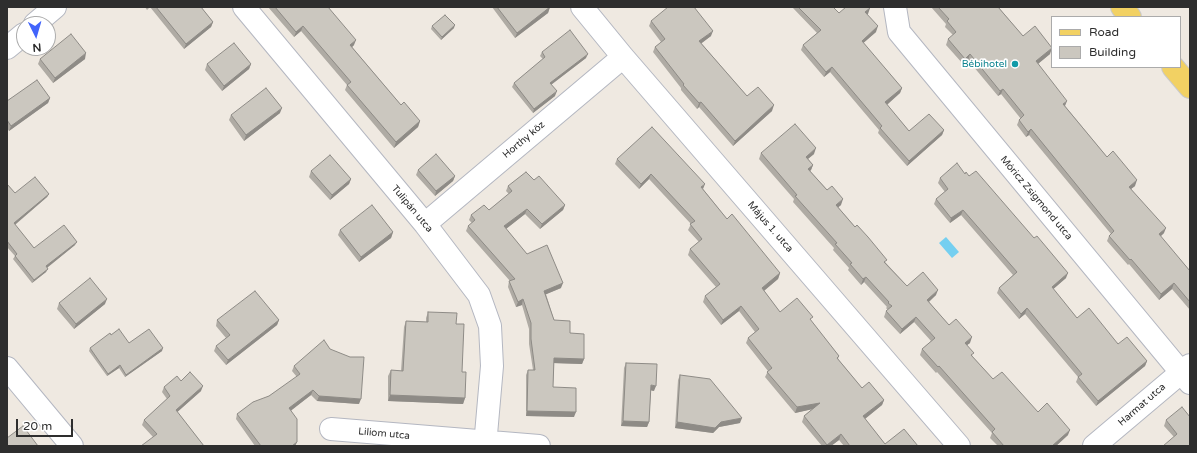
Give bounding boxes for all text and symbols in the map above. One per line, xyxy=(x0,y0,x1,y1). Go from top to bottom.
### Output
north arrow xyxy=(16,16,56,56)
legend xyxy=(1051,16,1181,68)
text: Road xyxy=(1089,25,1119,39)
text: N xyxy=(32,41,42,54)
text: Building xyxy=(1089,45,1136,59)
place label: Bébihotel xyxy=(962,58,1007,70)
marker: Bébihotel xyxy=(1010,59,1020,69)
street label: Horthy köz xyxy=(500,119,548,161)
street label: Móricz Zsigmond utca xyxy=(997,154,1075,242)
street label: Tulipán utca xyxy=(389,183,435,235)
street label: Május 1. utca xyxy=(745,199,795,255)
street label: Harmat utca xyxy=(1116,381,1168,429)
scale bar xyxy=(18,411,75,437)
text: 20 m xyxy=(23,419,52,433)
street label: Liliom utca xyxy=(358,426,410,442)

